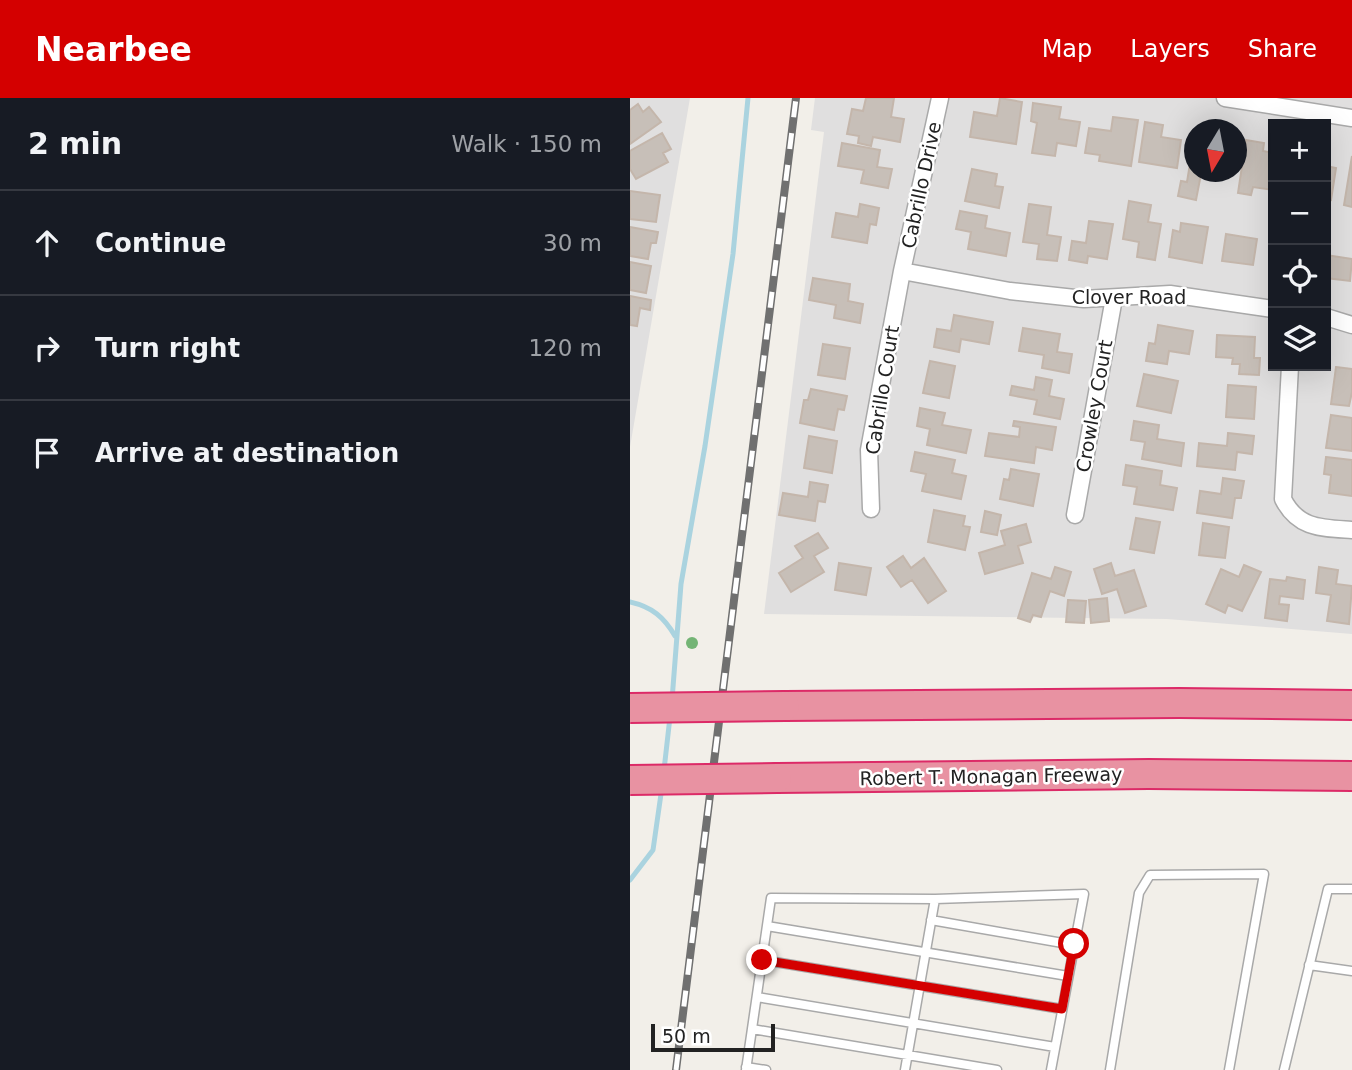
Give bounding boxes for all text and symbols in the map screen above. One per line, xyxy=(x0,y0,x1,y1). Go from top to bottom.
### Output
text: Nearbee xyxy=(35,30,192,69)
text: Map xyxy=(1042,35,1092,63)
text: Layers xyxy=(1130,35,1210,63)
text: Share xyxy=(1248,35,1317,63)
north arrow xyxy=(1184,119,1247,182)
map controls xyxy=(1268,119,1331,371)
button: + xyxy=(1268,119,1331,182)
street label: Cabrillo Drive xyxy=(897,120,945,250)
text: 2 min xyxy=(28,126,122,161)
text: Walk · 150 m xyxy=(451,131,602,157)
button: − xyxy=(1268,182,1331,245)
icon: ahead xyxy=(28,224,66,262)
text: Continue xyxy=(95,228,226,258)
text: 30 m xyxy=(543,230,602,256)
button: locate xyxy=(1268,245,1331,308)
street label: Clover Road xyxy=(1072,286,1186,308)
button: layers xyxy=(1268,308,1331,371)
street label: Cabrillo Court xyxy=(861,324,903,456)
icon: right xyxy=(28,329,66,367)
text: Turn right xyxy=(95,333,240,363)
text: 120 m xyxy=(528,335,602,361)
street label: Crowley Court xyxy=(1072,338,1116,474)
icon: arrive xyxy=(28,434,66,472)
text: Arrive at destination xyxy=(95,438,399,468)
street label: Robert T. Monagan Freeway xyxy=(859,763,1123,789)
route start xyxy=(1058,928,1089,959)
route end xyxy=(746,944,777,975)
scale bar xyxy=(651,1021,775,1053)
text: 50 m xyxy=(662,1025,711,1047)

